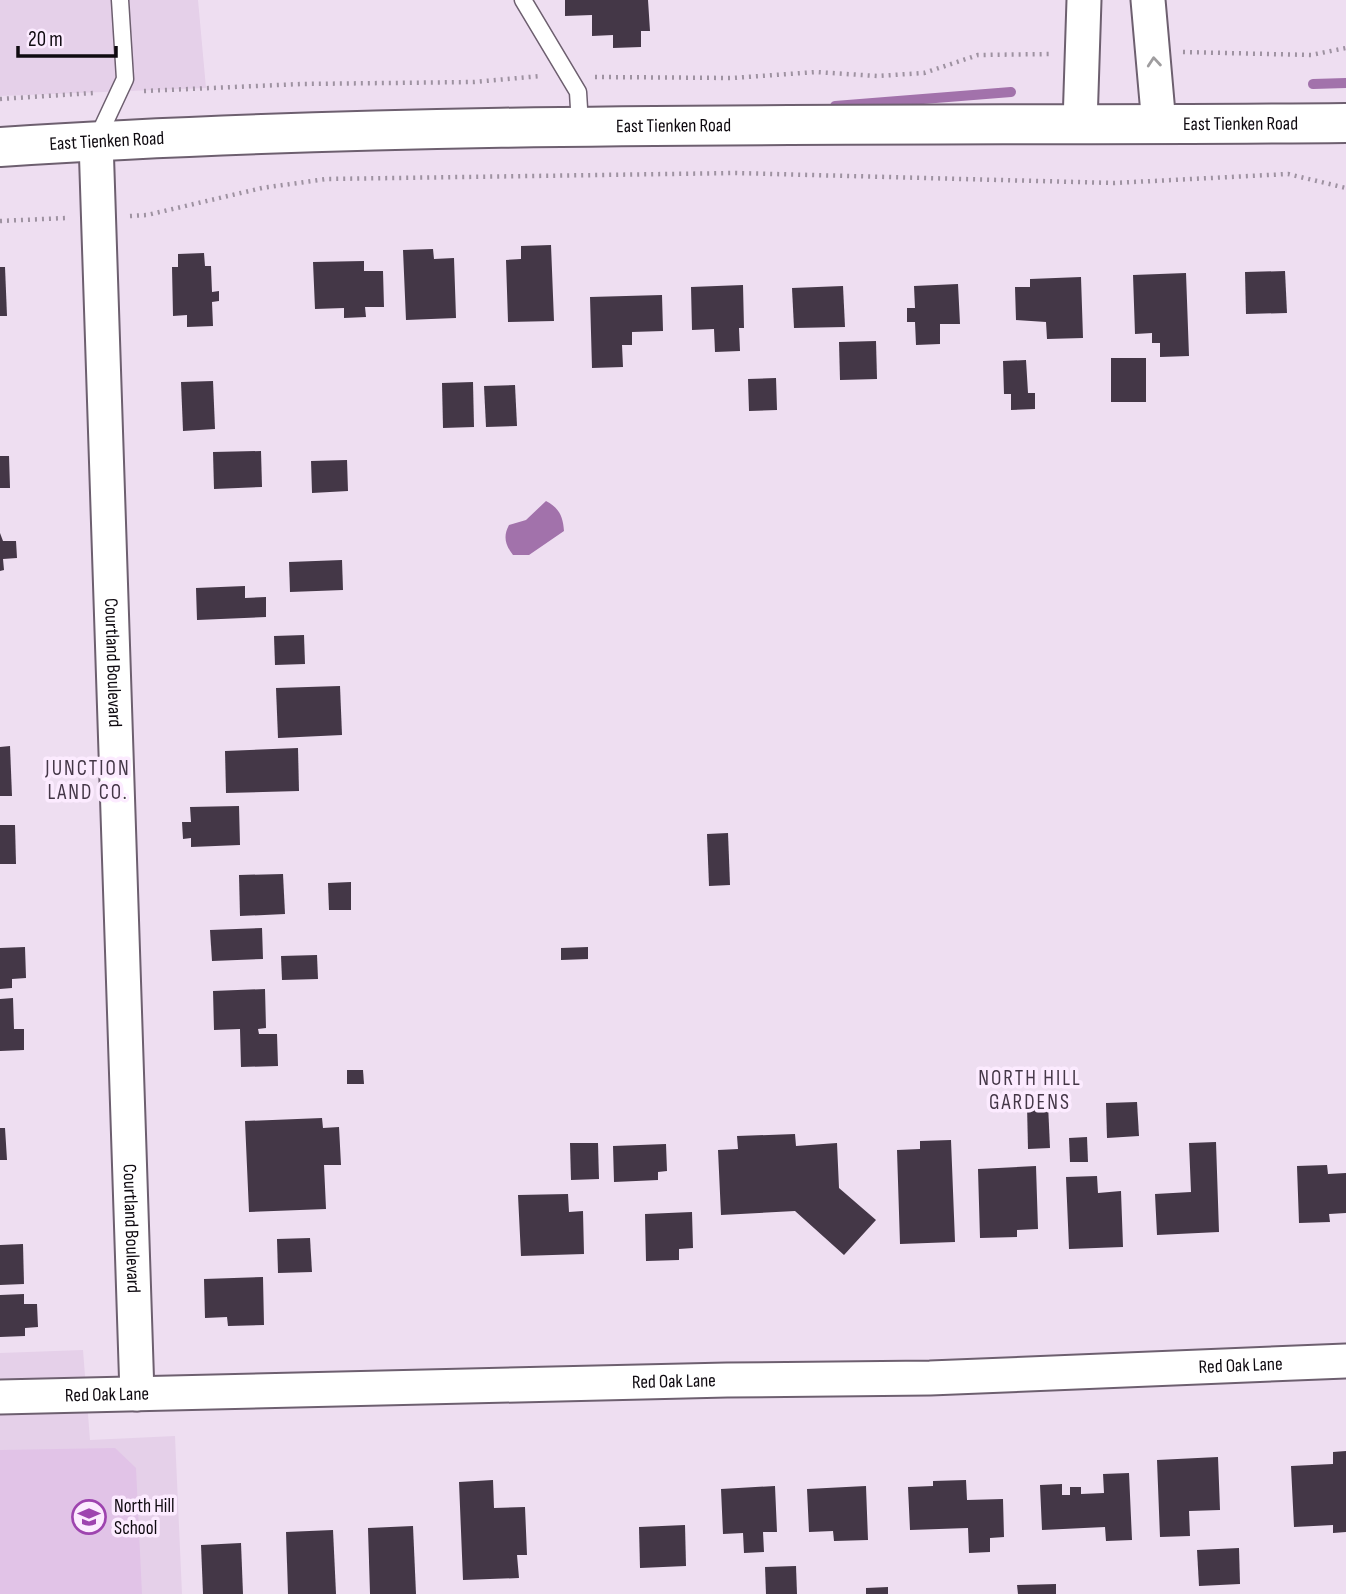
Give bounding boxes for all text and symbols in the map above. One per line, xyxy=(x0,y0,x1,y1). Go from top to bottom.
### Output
scale bar xyxy=(18,14,116,58)
text: 20 m xyxy=(28,27,63,52)
one-way arrow xyxy=(1147,57,1162,68)
street label: East Tienken Road xyxy=(1183,112,1298,135)
street label: East Tienken Road xyxy=(616,114,731,138)
street label: East Tienken Road xyxy=(49,126,165,155)
street label: Courtland Boulevard xyxy=(99,598,127,728)
district label: JUNCTION LAND CO. xyxy=(44,756,131,805)
district label: NORTH HILL GARDENS xyxy=(978,1066,1082,1115)
street label: Courtland Boulevard xyxy=(118,1163,145,1293)
street label: Red Oak Lane xyxy=(1198,1352,1283,1379)
street label: Red Oak Lane xyxy=(631,1369,716,1394)
street label: Red Oak Lane xyxy=(65,1382,149,1407)
place label: North Hill School xyxy=(114,1495,174,1540)
school or university icon: North Hill School xyxy=(70,1498,108,1536)

